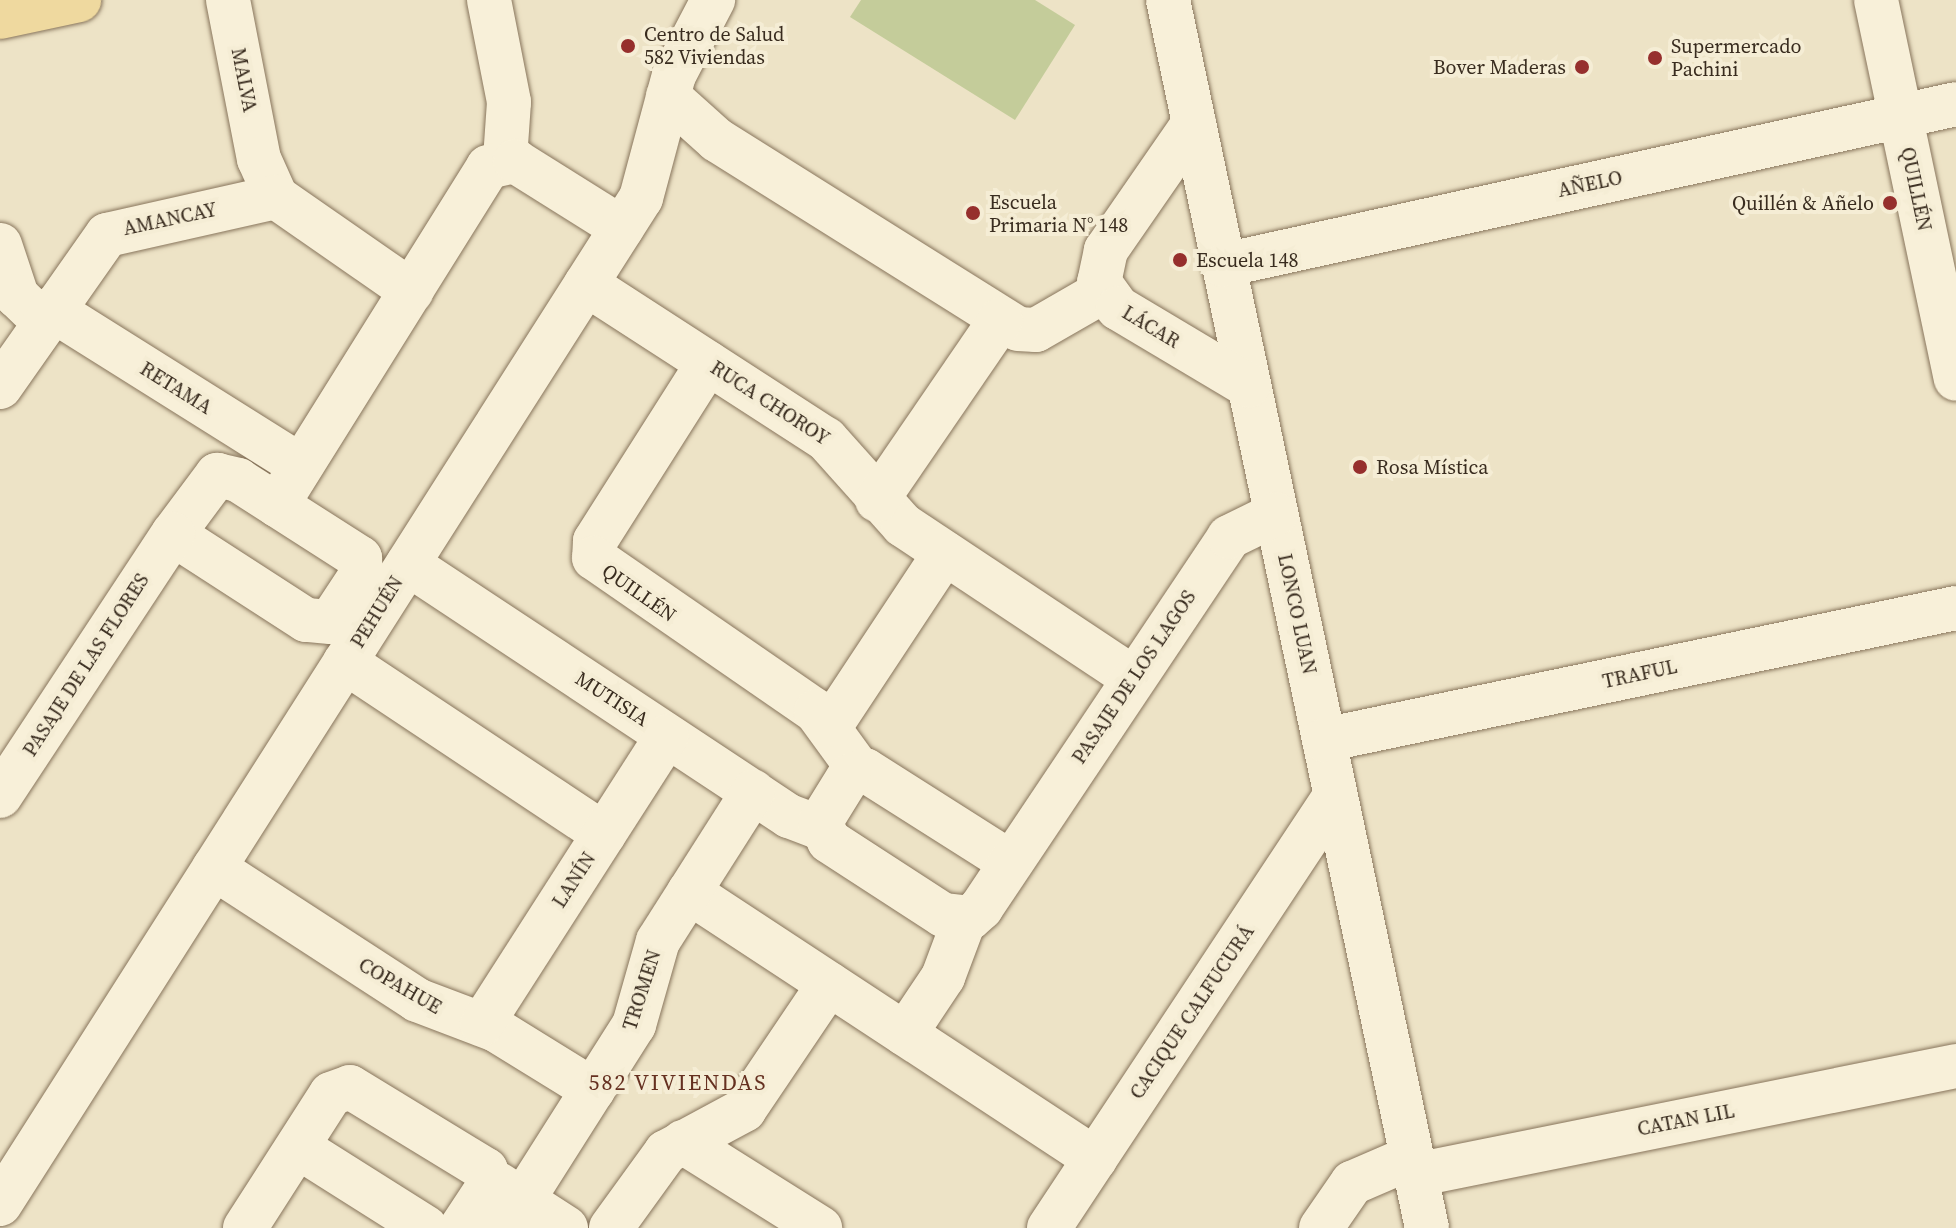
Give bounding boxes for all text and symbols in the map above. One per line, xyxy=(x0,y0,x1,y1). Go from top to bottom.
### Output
place label: Centro de Salud 582 Viviendas xyxy=(644,22,784,69)
place label: Supermercado Pachini xyxy=(1671,34,1802,81)
marker: Centro de Salud 582 Viviendas xyxy=(619,37,637,55)
street label: MALVA xyxy=(226,46,262,114)
marker: Supermercado Pachini xyxy=(1646,49,1664,67)
place label: Bover Maderas xyxy=(1433,55,1566,79)
marker: Bover Maderas xyxy=(1573,58,1591,76)
street label: QUILLÉN xyxy=(1895,145,1937,233)
street label: AÑELO xyxy=(1556,165,1624,203)
place label: Escuela Primaria N° 148 xyxy=(989,190,1128,237)
place label: Quillén & Añelo xyxy=(1732,191,1874,215)
marker: Quillén & Añelo xyxy=(1881,194,1899,212)
street label: AMANCAY xyxy=(121,197,219,241)
marker: Escuela Primaria N° 148 xyxy=(964,204,982,222)
place label: Escuela 148 xyxy=(1196,248,1299,272)
marker: Escuela 148 xyxy=(1171,251,1189,269)
street label: LÁCAR xyxy=(1118,300,1184,354)
street label: RUCA CHOROY xyxy=(706,356,834,450)
street label: RETAMA xyxy=(136,357,216,419)
place label: Rosa Mística xyxy=(1376,455,1488,479)
marker: Rosa Mística xyxy=(1351,458,1369,476)
street label: LONCO LUAN xyxy=(1273,552,1321,676)
street label: QUILLÉN xyxy=(597,559,681,627)
street label: PASAJE DE LAS FLORES xyxy=(18,569,154,761)
street label: PEHUÉN xyxy=(346,572,408,652)
street label: PASAJE DE LOS LAGOS xyxy=(1067,586,1201,768)
street label: TRAFUL xyxy=(1600,654,1680,694)
street label: MUTISIA xyxy=(571,666,653,732)
street label: LANÍN xyxy=(547,848,601,912)
street label: CACIQUE CALFUCURÁ xyxy=(1125,920,1259,1104)
street label: TROMEN xyxy=(618,947,666,1033)
street label: COPAHUE xyxy=(354,953,446,1019)
district label: 582 VIVIENDAS xyxy=(588,1070,768,1096)
street label: CATAN LIL xyxy=(1635,1099,1737,1141)

